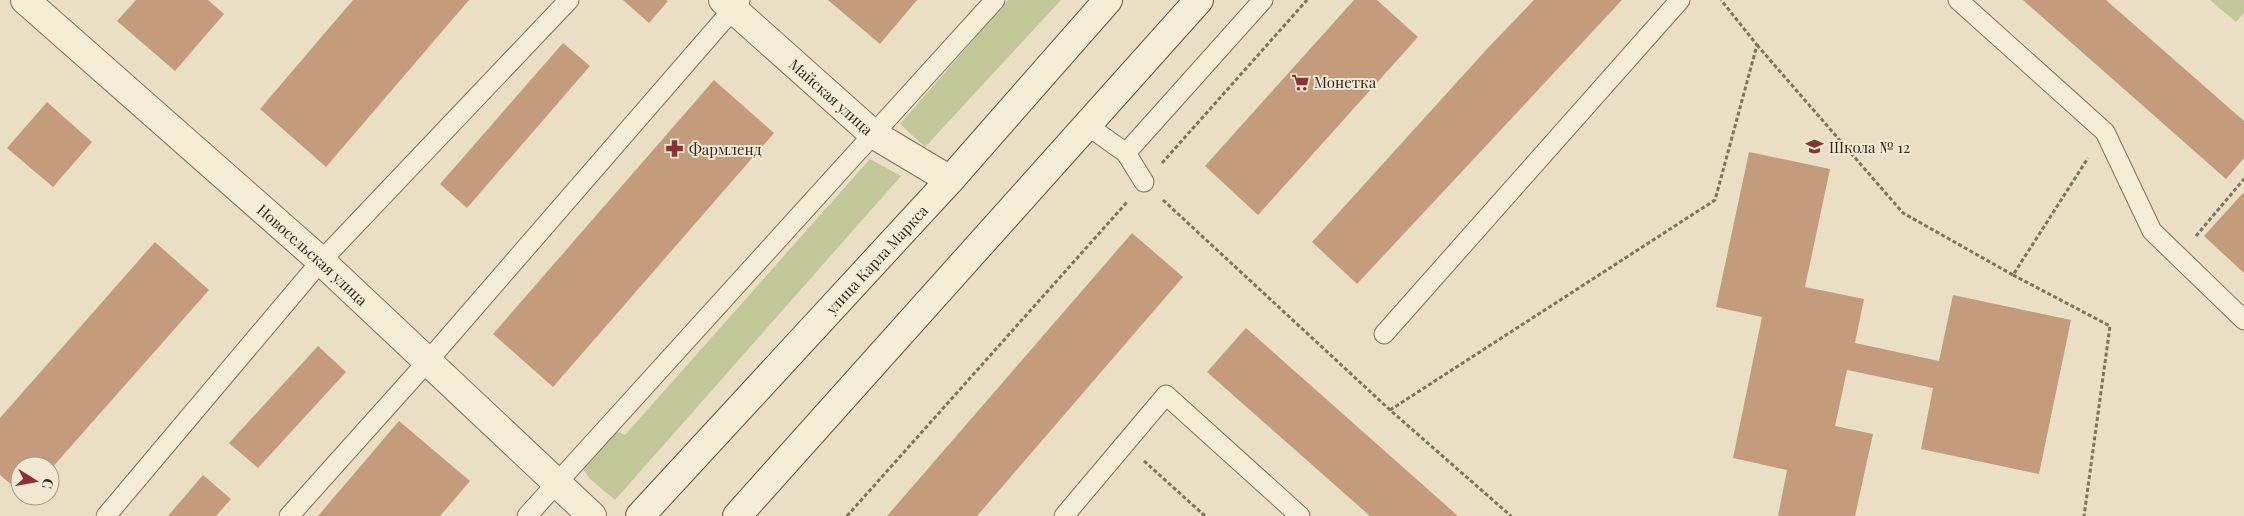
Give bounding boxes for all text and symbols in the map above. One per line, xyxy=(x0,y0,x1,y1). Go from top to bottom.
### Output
street label: Майская улица xyxy=(785,54,878,140)
supermarket icon: Монетка xyxy=(1290,72,1310,92)
place label: Монетка xyxy=(1314,72,1377,92)
school or university icon: Школа № 12 xyxy=(1805,137,1825,157)
place label: Школа № 12 xyxy=(1829,137,1910,157)
pharmacy icon: Фармленд xyxy=(665,139,685,159)
place label: Фармленд xyxy=(689,139,762,159)
street label: Новосельская улица xyxy=(253,199,372,310)
street label: улица Карла Маркса xyxy=(821,200,932,319)
north arrow xyxy=(10,456,60,506)
text: С xyxy=(38,477,59,490)

